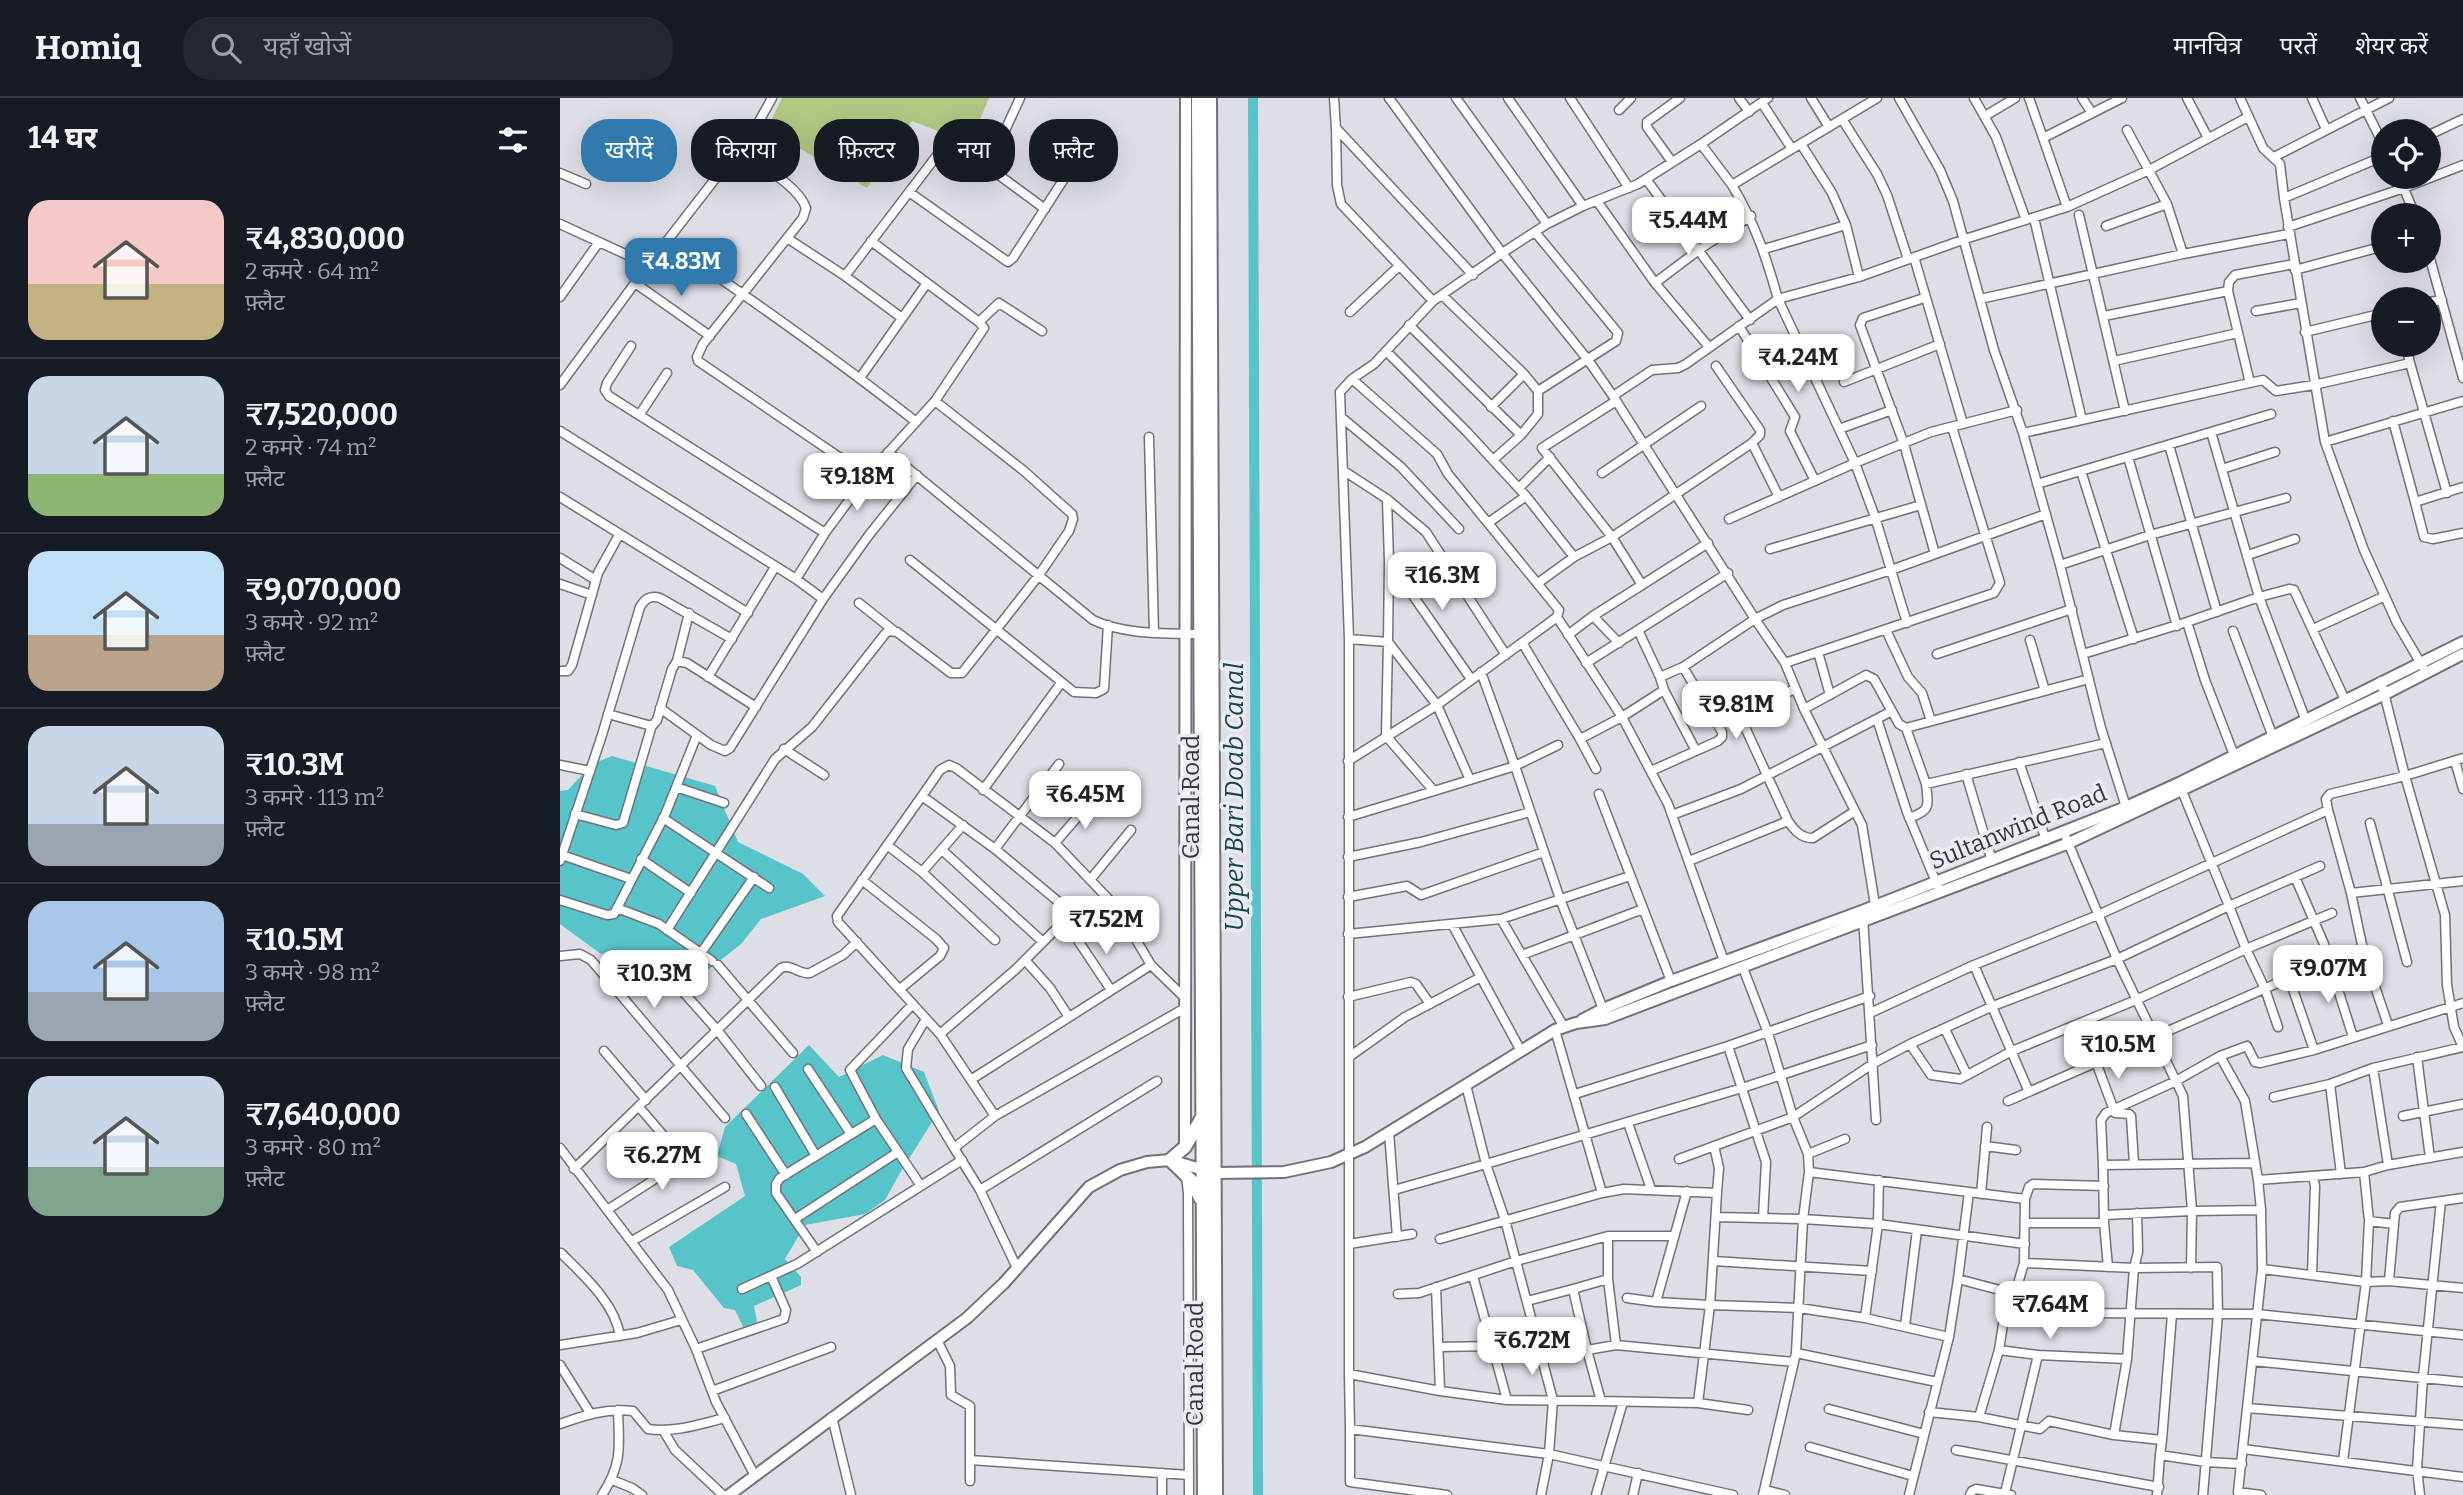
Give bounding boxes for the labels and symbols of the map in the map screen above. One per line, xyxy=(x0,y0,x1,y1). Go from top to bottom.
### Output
pin: ₹5.44M xyxy=(1631,198,1745,257)
pin: ₹4.83M xyxy=(624,238,738,298)
pin: ₹4.24M xyxy=(1741,334,1855,394)
pin: ₹9.18M xyxy=(800,454,914,513)
pin: ₹16.3M xyxy=(1385,552,1499,612)
water label: Upper Bari Doab Canal xyxy=(1219,662,1250,932)
pin: ₹9.81M xyxy=(1679,682,1793,741)
street label: Canal Road xyxy=(1177,735,1205,859)
pin: ₹6.45M xyxy=(1028,772,1142,831)
street label: Sultanwind Road xyxy=(1925,779,2111,875)
pin: ₹7.52M xyxy=(1049,896,1163,956)
pin: ₹9.07M xyxy=(2271,946,2385,1005)
pin: ₹10.3M xyxy=(597,950,711,1010)
pin: ₹10.5M xyxy=(2061,1021,2175,1081)
pin: ₹6.27M xyxy=(605,1132,719,1192)
pin: ₹7.64M xyxy=(1993,1282,2107,1341)
street label: Canal Road xyxy=(1181,1302,1209,1426)
pin: ₹6.72M xyxy=(1475,1318,1589,1377)

